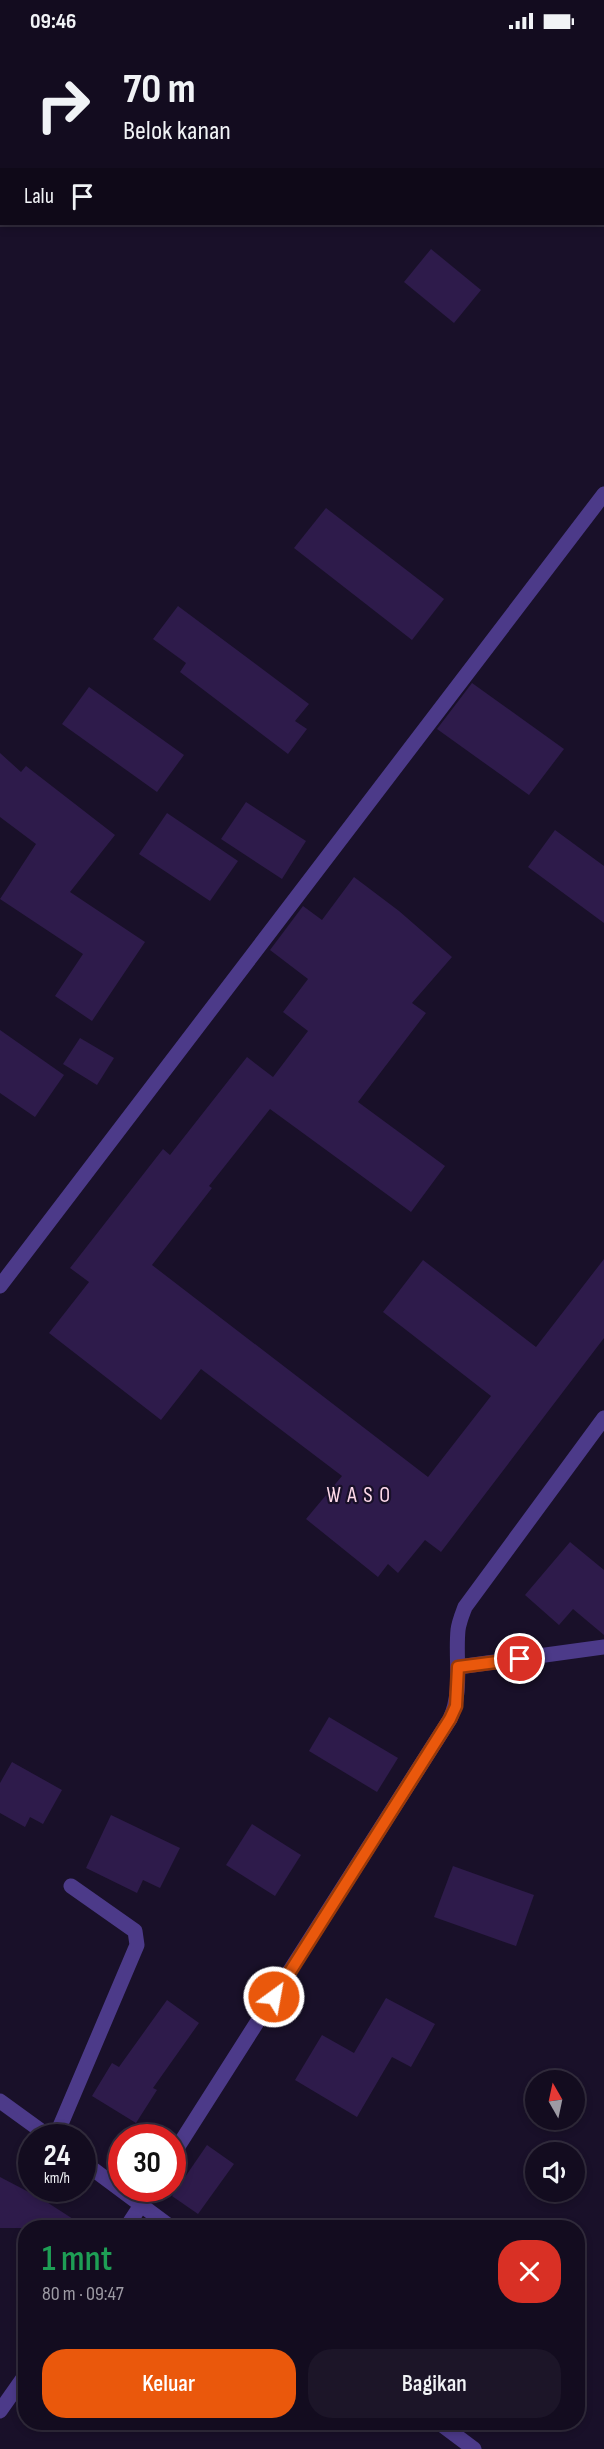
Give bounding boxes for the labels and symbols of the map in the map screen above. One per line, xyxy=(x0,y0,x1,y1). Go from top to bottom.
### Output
district label: W A S O xyxy=(327,1482,392,1509)
pin xyxy=(494,1633,545,1684)
position arrow xyxy=(242,1965,306,2029)
north arrow xyxy=(525,2070,585,2130)
speed limit sign: 30 xyxy=(108,2124,186,2202)

